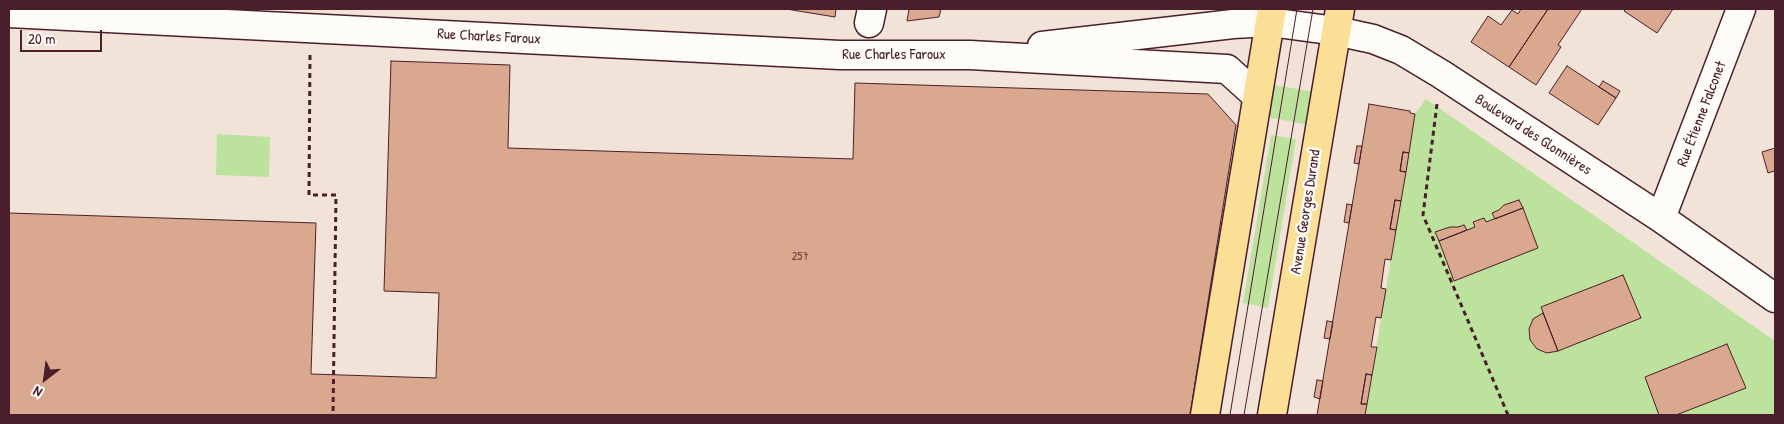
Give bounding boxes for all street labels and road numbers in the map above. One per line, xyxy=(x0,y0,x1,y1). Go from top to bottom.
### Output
street label: Rue Charles Faroux xyxy=(437,25,541,49)
street label: Rue Charles Faroux xyxy=(842,46,946,64)
street label: Rue Étienne Falconet xyxy=(1674,59,1730,169)
street label: Boulevard des Glonnières xyxy=(1471,91,1595,179)
street label: Avenue Georges Durand xyxy=(1287,148,1325,276)

